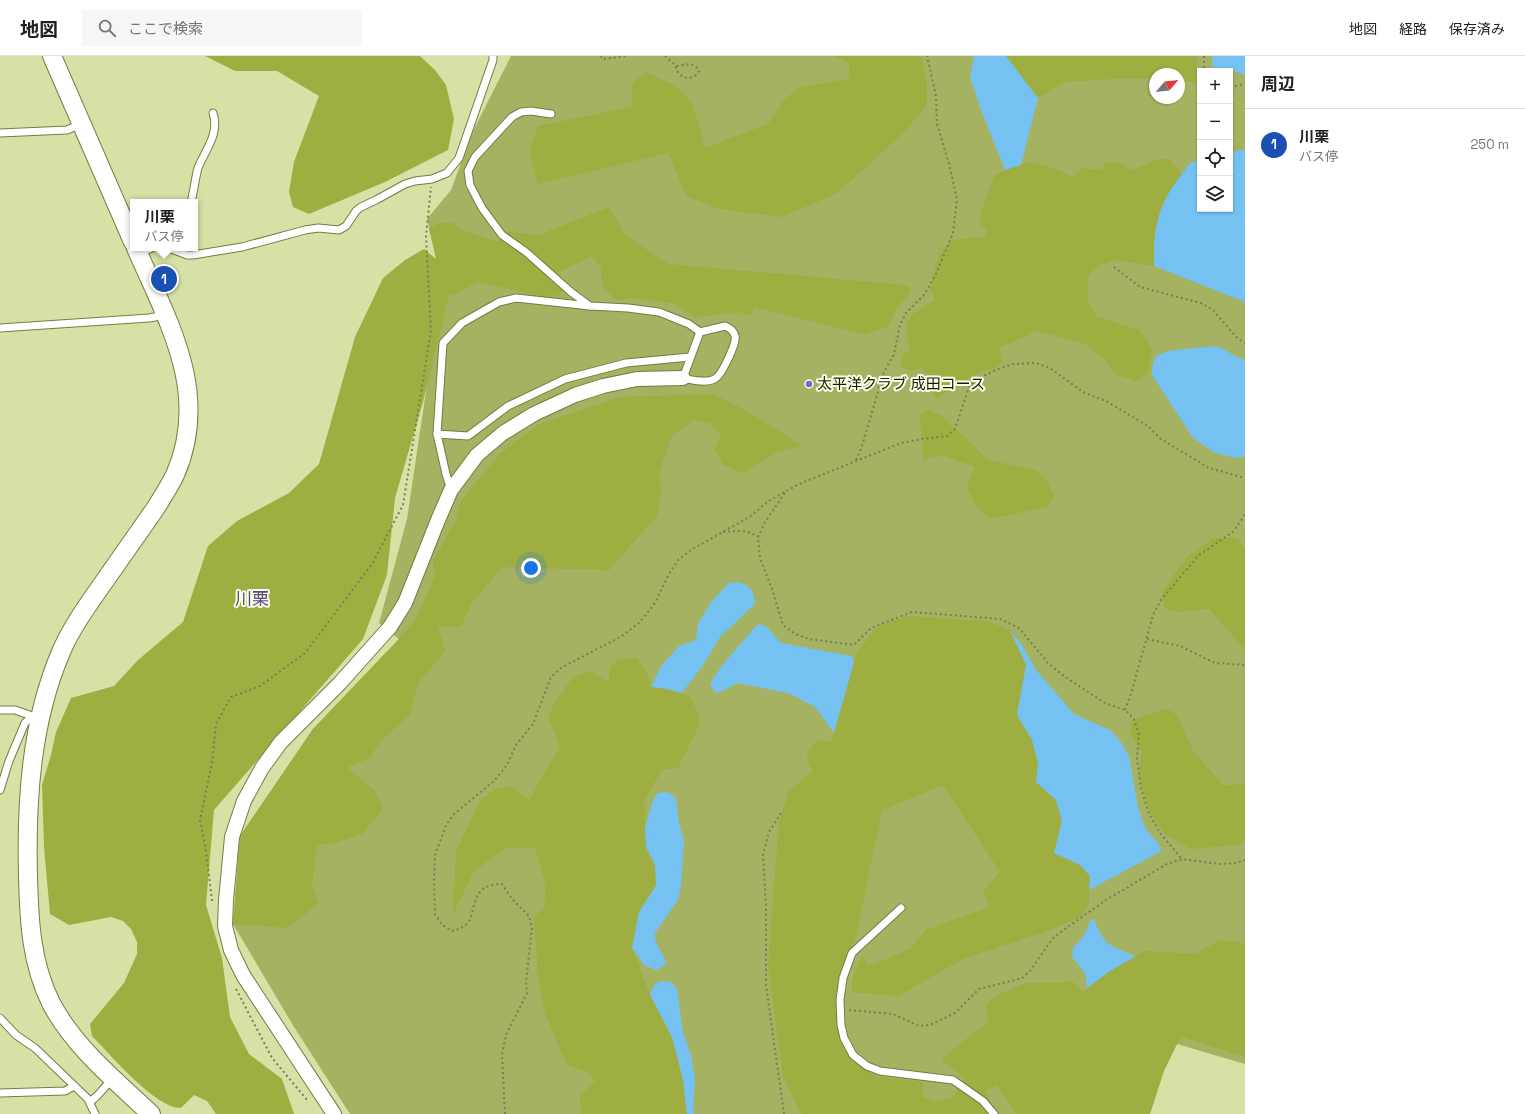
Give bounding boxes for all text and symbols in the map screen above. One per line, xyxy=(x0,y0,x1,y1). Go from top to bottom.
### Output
search box xyxy=(82,10,362,46)
text: 地図 xyxy=(20,17,58,42)
icon: search xyxy=(96,17,118,39)
text: ここで検索 xyxy=(128,19,203,38)
text: 地図 xyxy=(1349,20,1377,38)
text: 経路 xyxy=(1399,20,1427,38)
text: 保存済み xyxy=(1449,20,1505,38)
north arrow xyxy=(1149,68,1185,104)
map controls xyxy=(1197,68,1233,212)
button: + xyxy=(1197,68,1233,104)
text: 周辺 xyxy=(1261,73,1295,95)
button: − xyxy=(1197,104,1233,140)
text: 川栗 xyxy=(1299,127,1329,146)
text: 1 xyxy=(1271,136,1277,153)
text: 250 m xyxy=(1471,136,1509,153)
button: locate xyxy=(1197,140,1233,176)
text: バス停 xyxy=(1299,148,1338,165)
button: layers xyxy=(1197,176,1233,212)
popup xyxy=(130,199,198,251)
text: 川栗 xyxy=(144,207,175,226)
text: バス停 xyxy=(144,228,184,245)
pin: 1 xyxy=(151,264,177,294)
place label: 太平洋クラブ 成田コース xyxy=(817,374,985,393)
marker: 太平洋クラブ 成田コース xyxy=(804,379,814,389)
your location xyxy=(521,558,541,578)
district label: 川栗 xyxy=(235,588,269,610)

